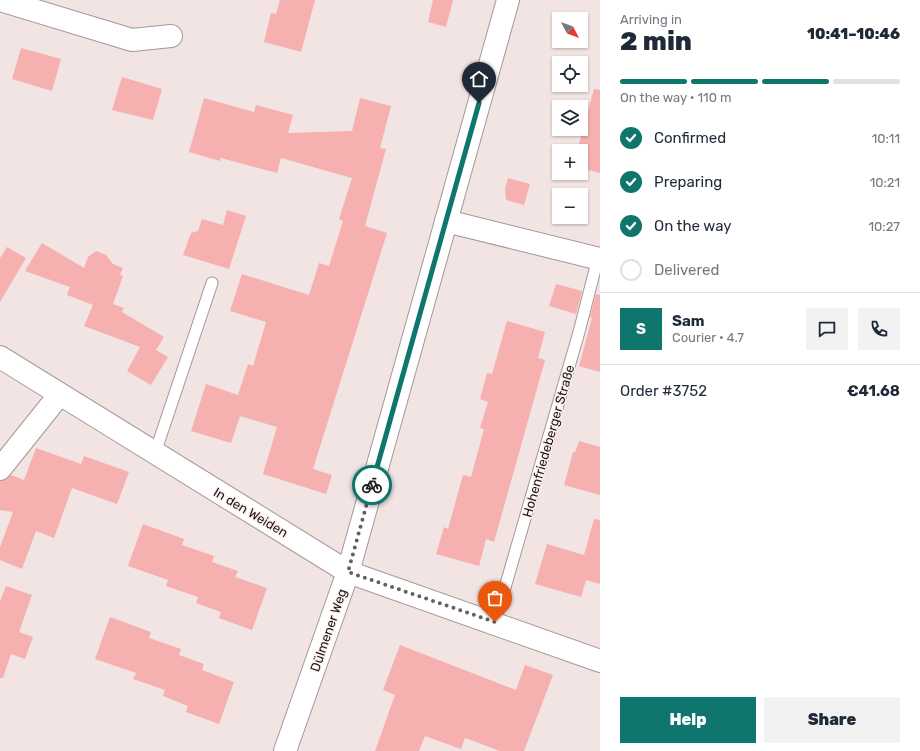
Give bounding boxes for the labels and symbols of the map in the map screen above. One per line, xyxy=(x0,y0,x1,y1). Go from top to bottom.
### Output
north arrow xyxy=(552,12,588,48)
pin xyxy=(462,62,496,103)
street label: Hohenfriedeberger Straße xyxy=(520,363,578,519)
courier xyxy=(352,465,392,505)
street label: In den Weiden xyxy=(211,484,291,540)
pin xyxy=(478,581,512,622)
street label: Dülmener Weg xyxy=(307,587,351,674)

